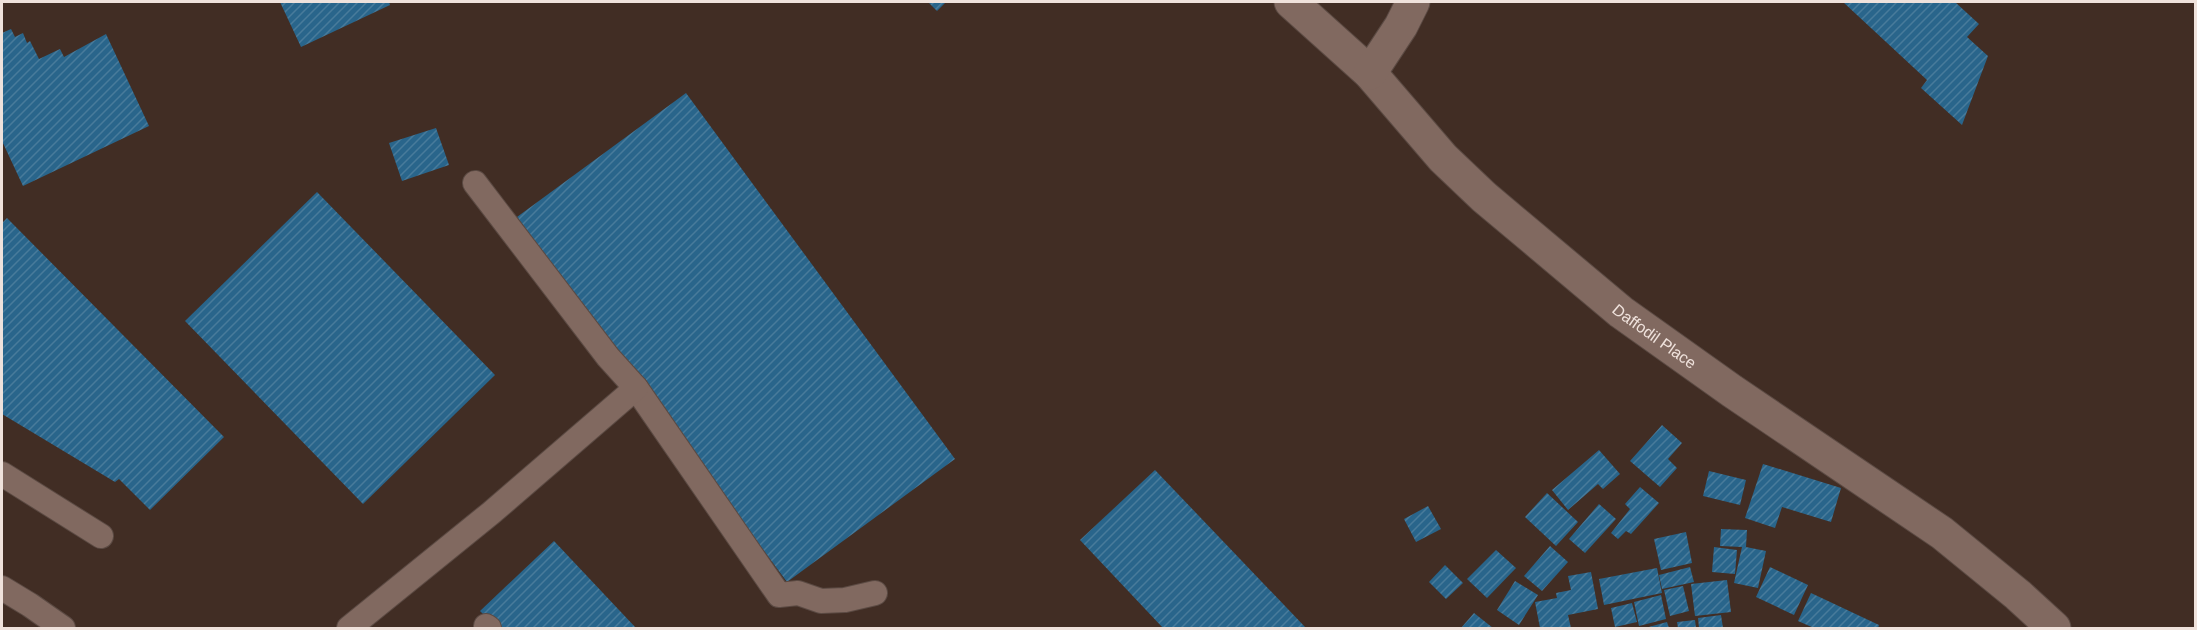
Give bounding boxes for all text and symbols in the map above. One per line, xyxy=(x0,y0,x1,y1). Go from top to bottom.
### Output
street label: Daffodil Place xyxy=(1609,300,1700,371)

